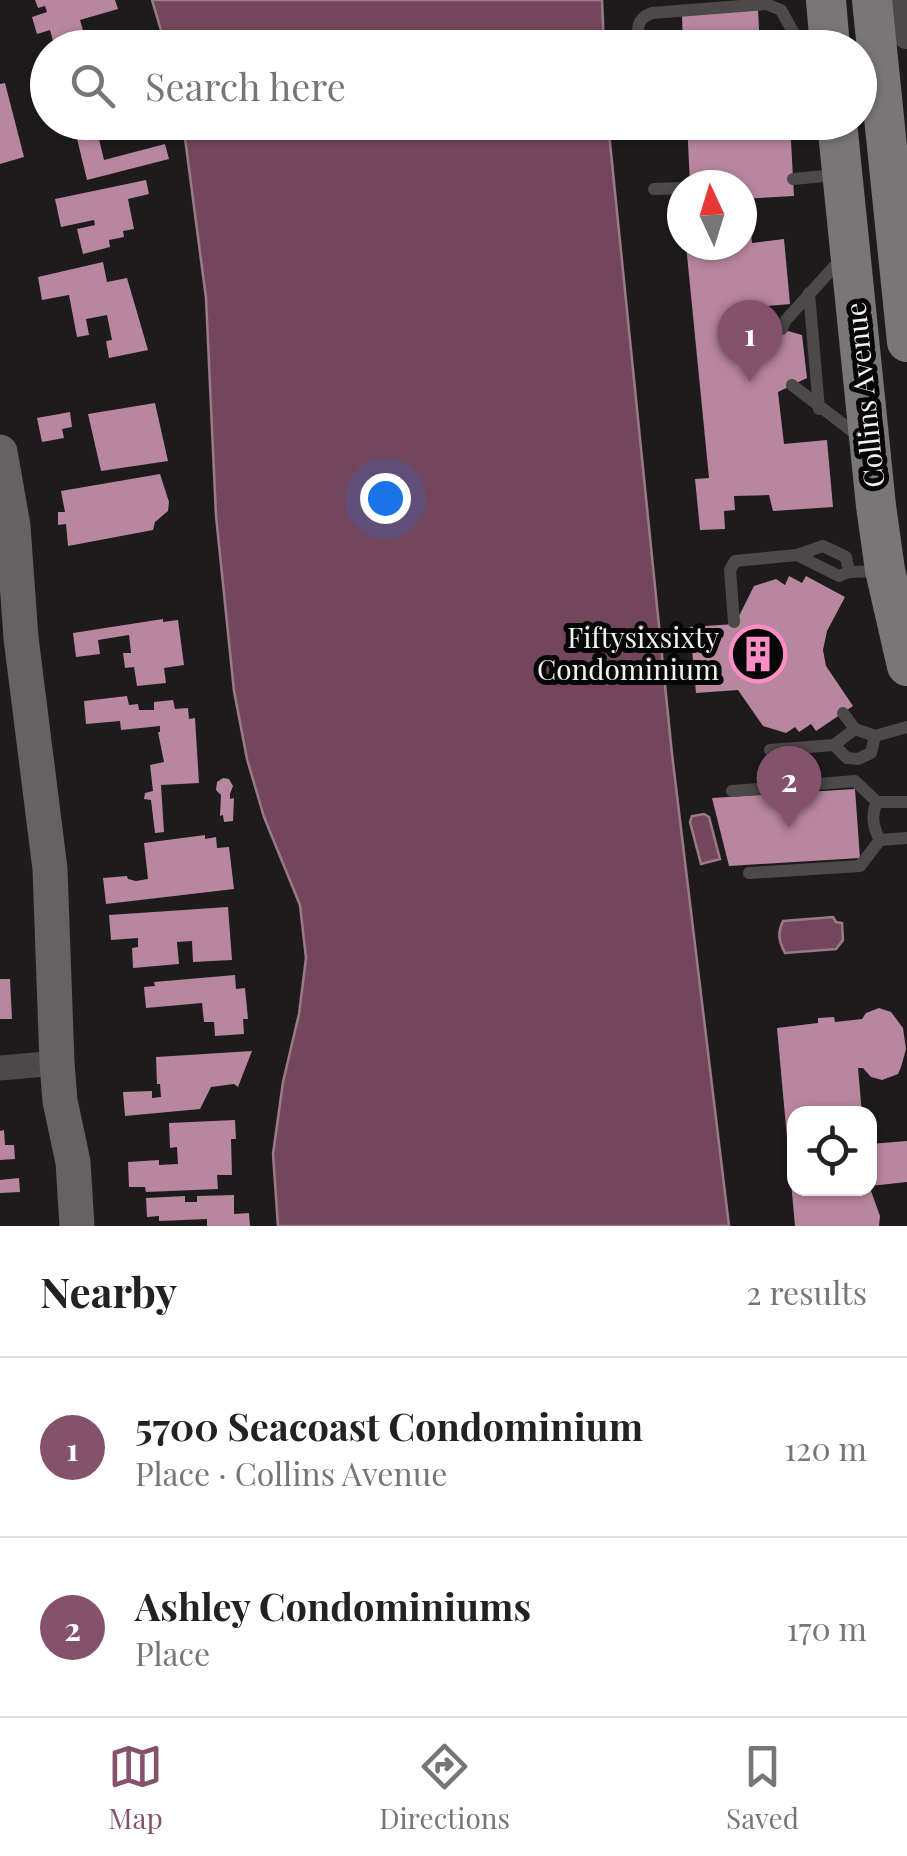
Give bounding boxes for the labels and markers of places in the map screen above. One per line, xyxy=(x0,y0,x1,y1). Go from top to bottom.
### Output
pin: 1 xyxy=(718,300,782,382)
place label: Fiftysixsixty Condominium xyxy=(537,618,719,687)
building icon: Fiftysixsixty Condominium xyxy=(728,624,788,684)
pin: 2 xyxy=(756,746,822,828)

